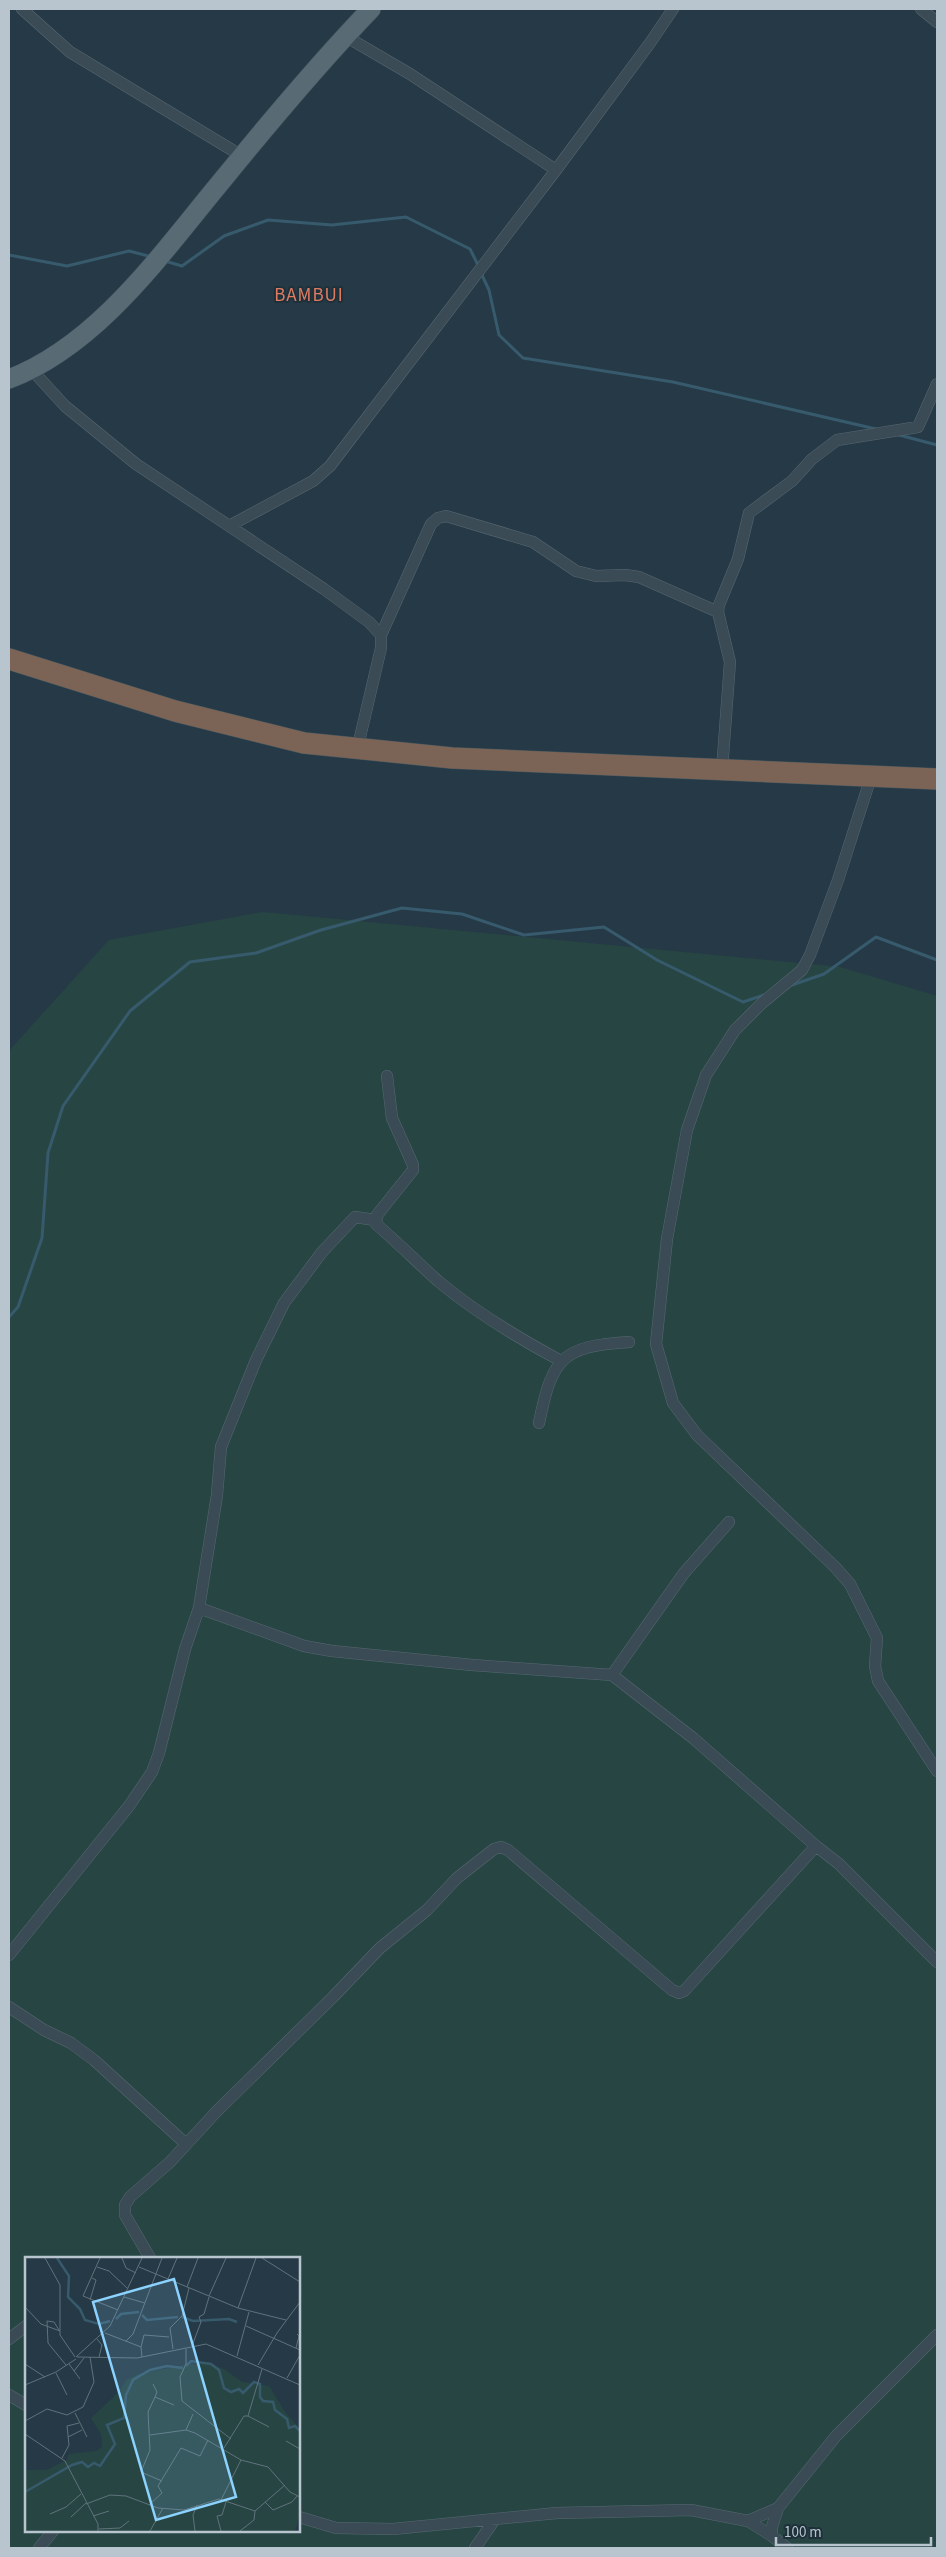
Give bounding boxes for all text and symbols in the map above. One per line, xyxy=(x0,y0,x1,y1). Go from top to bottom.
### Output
district label: BAMBUI xyxy=(274,282,344,309)
inset map xyxy=(25,2257,300,2532)
scale bar xyxy=(776,2514,931,2546)
text: 100 m xyxy=(784,2522,822,2543)

